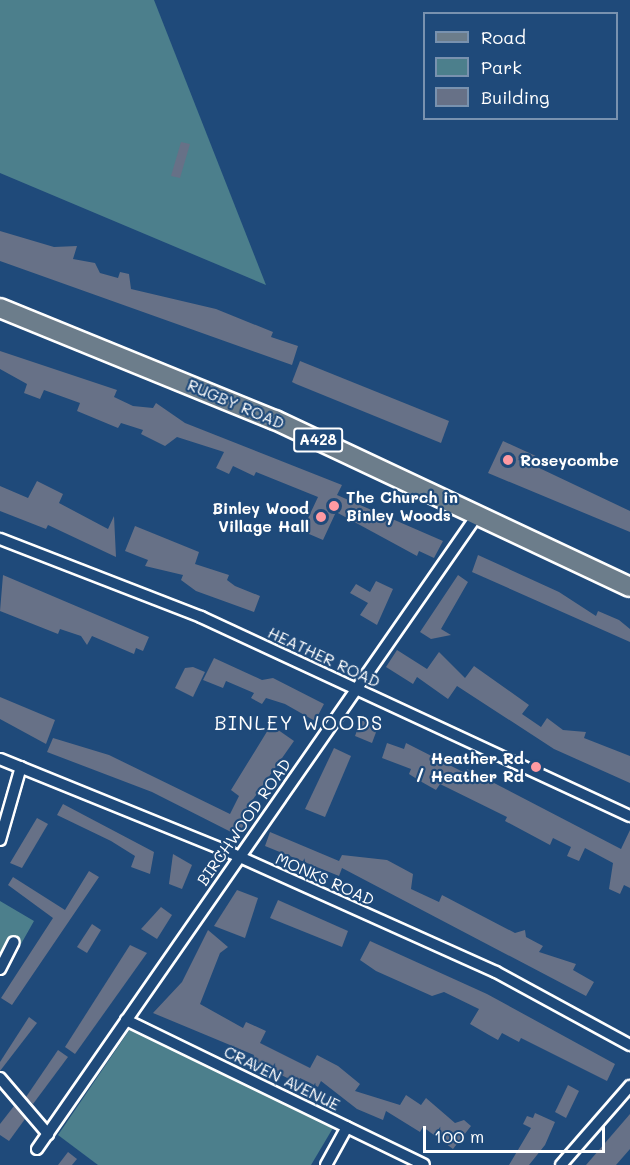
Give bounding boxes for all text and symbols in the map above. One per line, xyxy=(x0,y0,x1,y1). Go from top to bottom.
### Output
legend xyxy=(423,12,618,120)
text: Road xyxy=(481,25,526,49)
text: Park xyxy=(481,55,522,79)
text: Building xyxy=(481,85,549,109)
street label: RUGBY ROAD xyxy=(185,375,287,433)
road number: A428 xyxy=(292,428,344,452)
place label: Roseycombe xyxy=(520,450,619,470)
marker: Roseycombe xyxy=(501,453,515,467)
place label: The Church in Binley Woods xyxy=(346,487,458,525)
place label: Binley Wood Village Hall xyxy=(212,498,309,536)
marker: The Church in Binley Woods xyxy=(327,499,341,513)
marker: Binley Wood Village Hall xyxy=(314,510,328,524)
street label: HEATHER ROAD xyxy=(265,623,383,691)
district label: BINLEY WOODS xyxy=(214,710,384,734)
place label: Heather Rd / Heather Rd xyxy=(415,748,524,786)
street label: BIRCHWOOD ROAD xyxy=(193,755,295,889)
marker: Heather Rd / Heather Rd xyxy=(529,760,543,774)
street label: MONKS ROAD xyxy=(273,849,377,909)
street label: CRAVEN AVENUE xyxy=(221,1042,343,1114)
scale bar xyxy=(426,1114,608,1152)
text: 100 m xyxy=(434,1124,484,1148)

